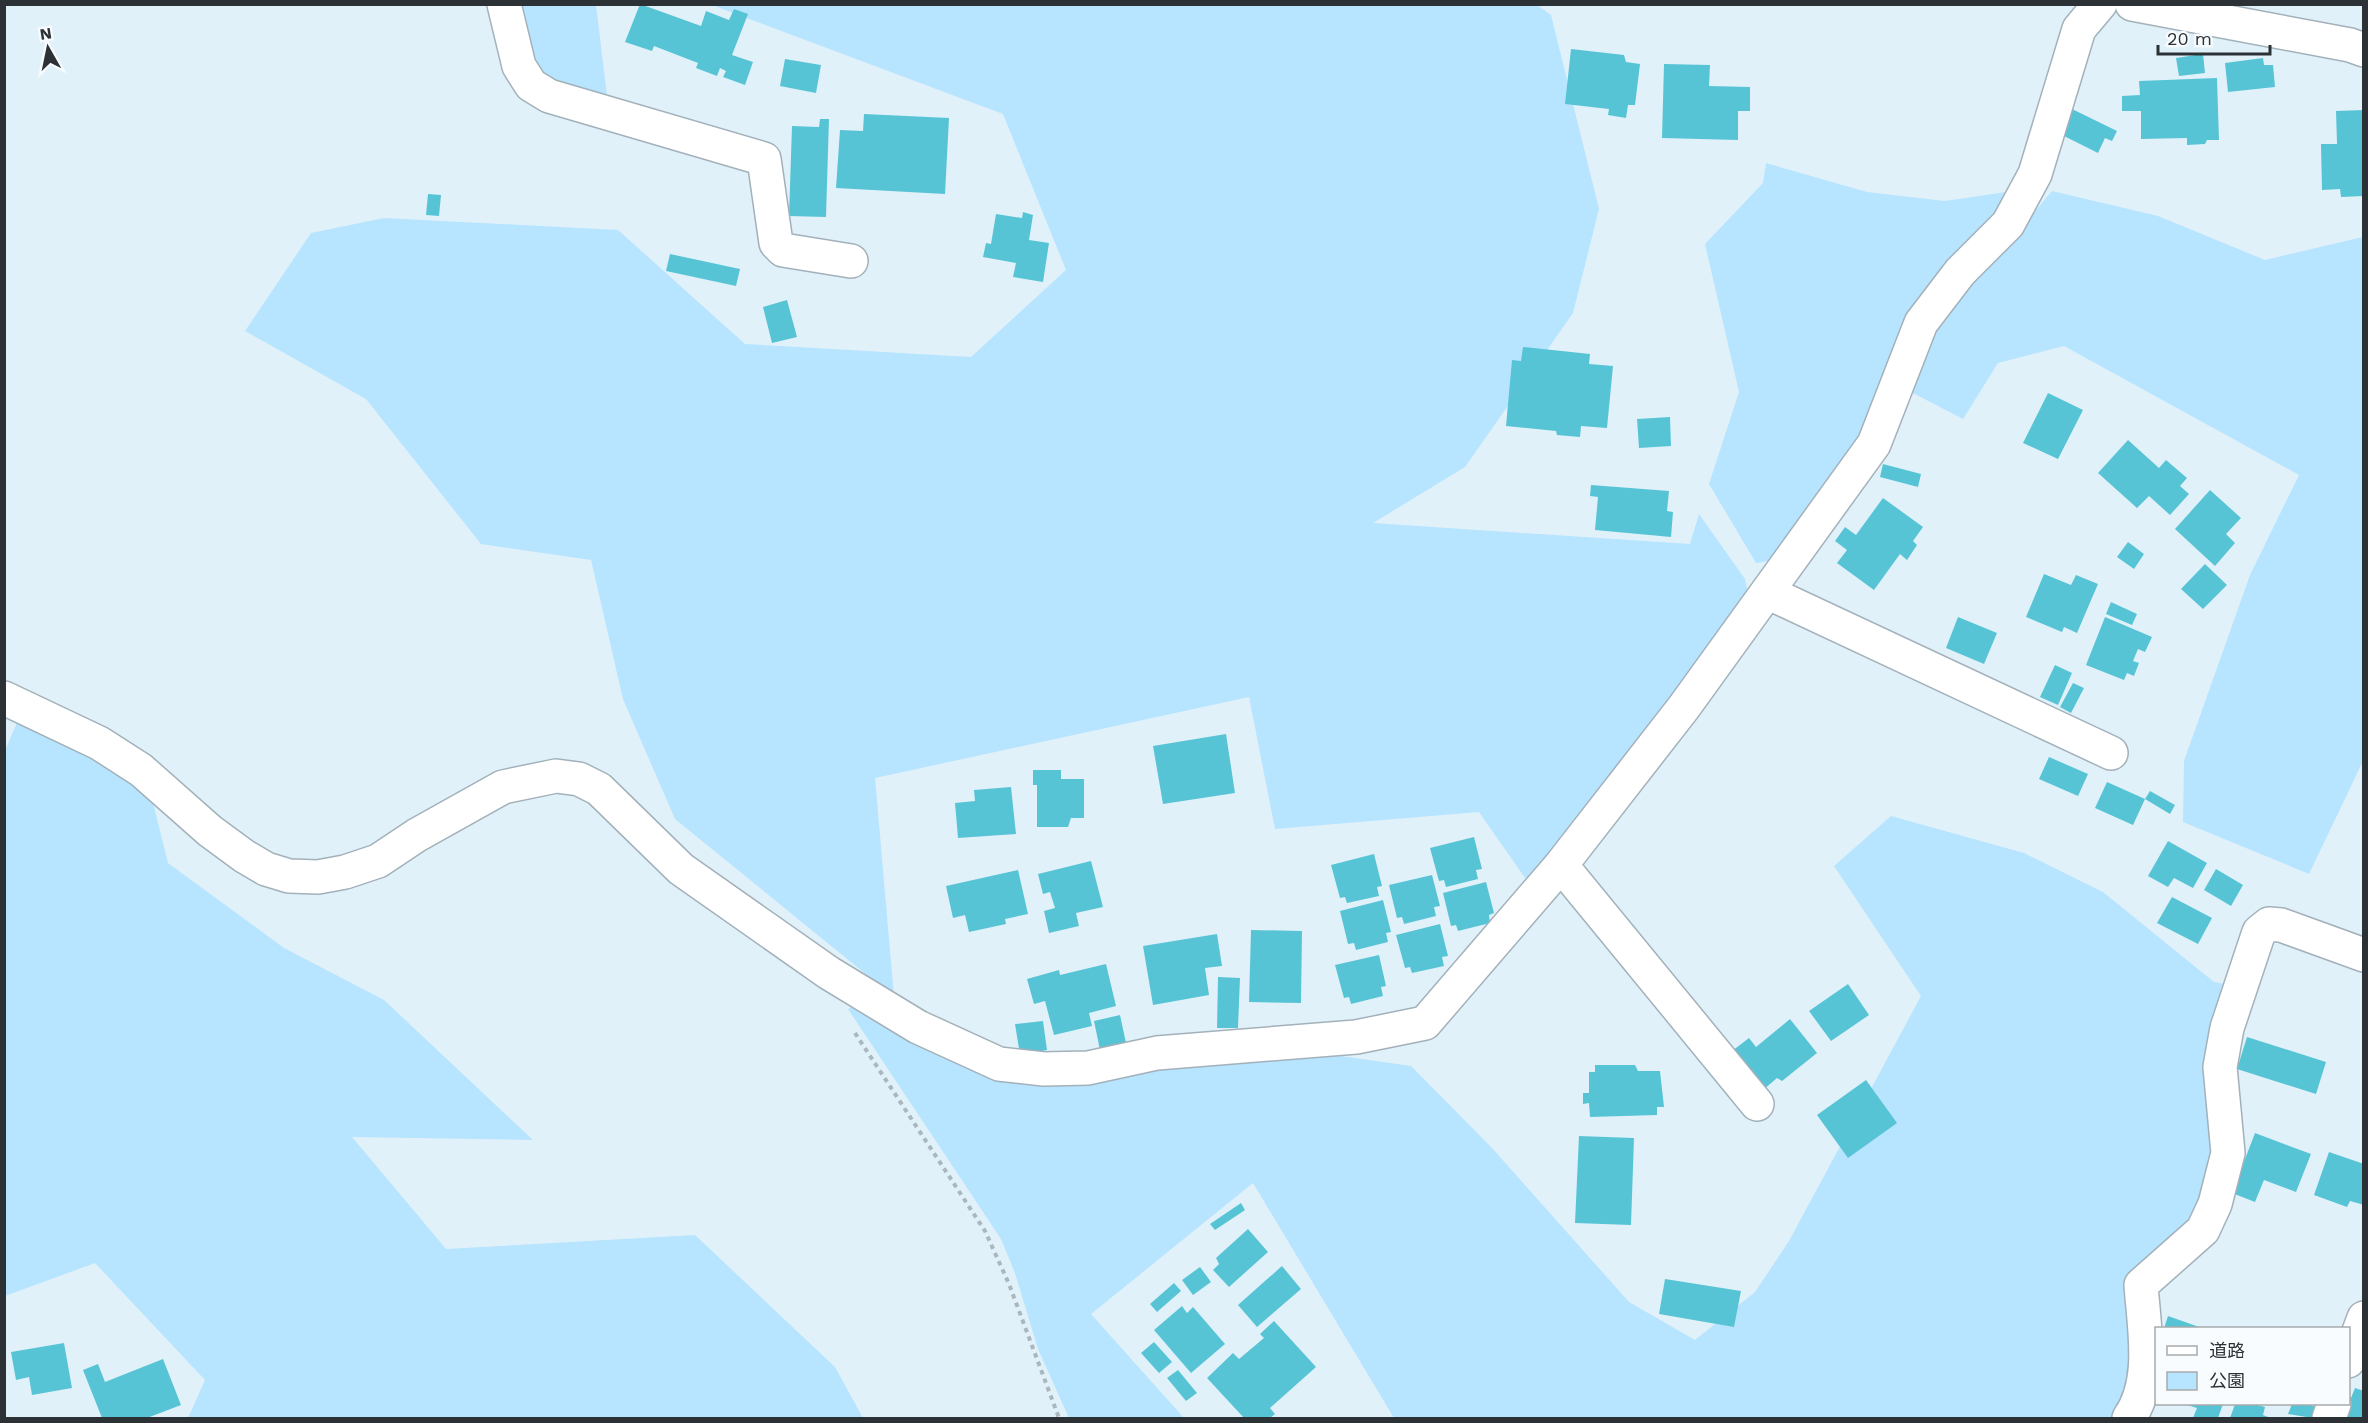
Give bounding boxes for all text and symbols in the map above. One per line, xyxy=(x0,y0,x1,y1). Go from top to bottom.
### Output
north arrow xyxy=(18,18,78,78)
scale bar xyxy=(2158,18,2270,56)
text: N xyxy=(38,23,53,44)
text: 20 m xyxy=(2167,28,2212,49)
legend xyxy=(2155,1327,2350,1405)
text: 道路 xyxy=(2209,1340,2245,1361)
text: 公園 xyxy=(2209,1370,2245,1391)

